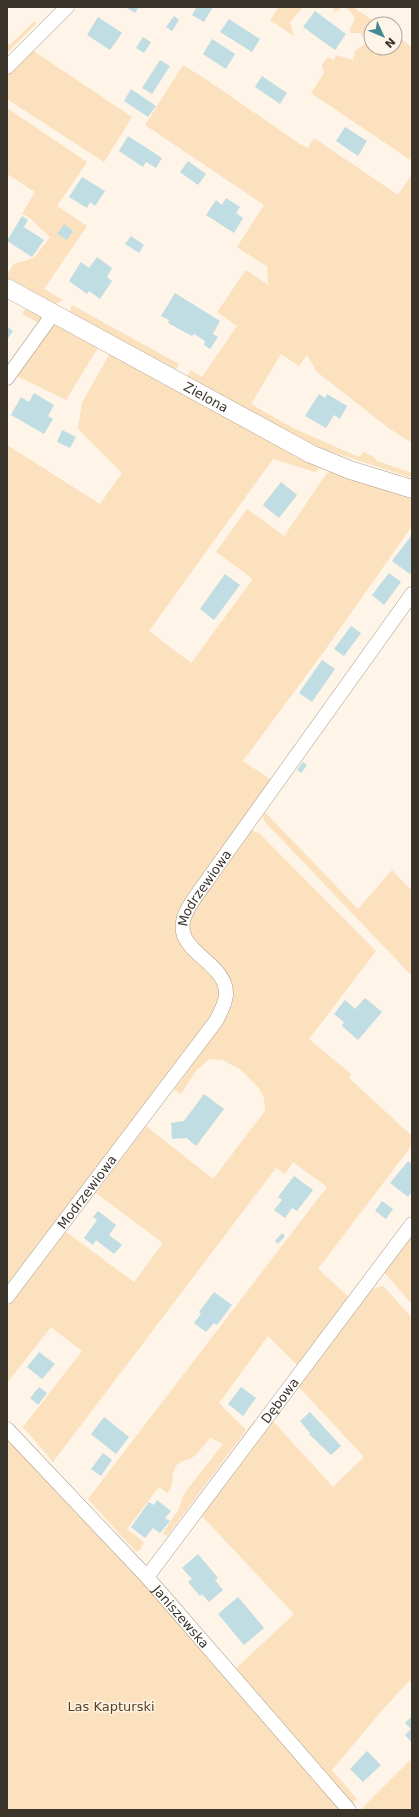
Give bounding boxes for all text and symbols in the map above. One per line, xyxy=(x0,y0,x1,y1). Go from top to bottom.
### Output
north arrow xyxy=(363,16,403,56)
text: N xyxy=(382,35,398,50)
street label: Zielona xyxy=(181,379,231,415)
street label: Modrzewiowa xyxy=(175,847,234,928)
street label: Modrzewiowa xyxy=(54,1152,120,1232)
street label: Dębowa xyxy=(258,1375,302,1426)
street label: Janiszewska xyxy=(149,1582,212,1651)
park label: Las Kapturski xyxy=(67,1699,155,1714)

